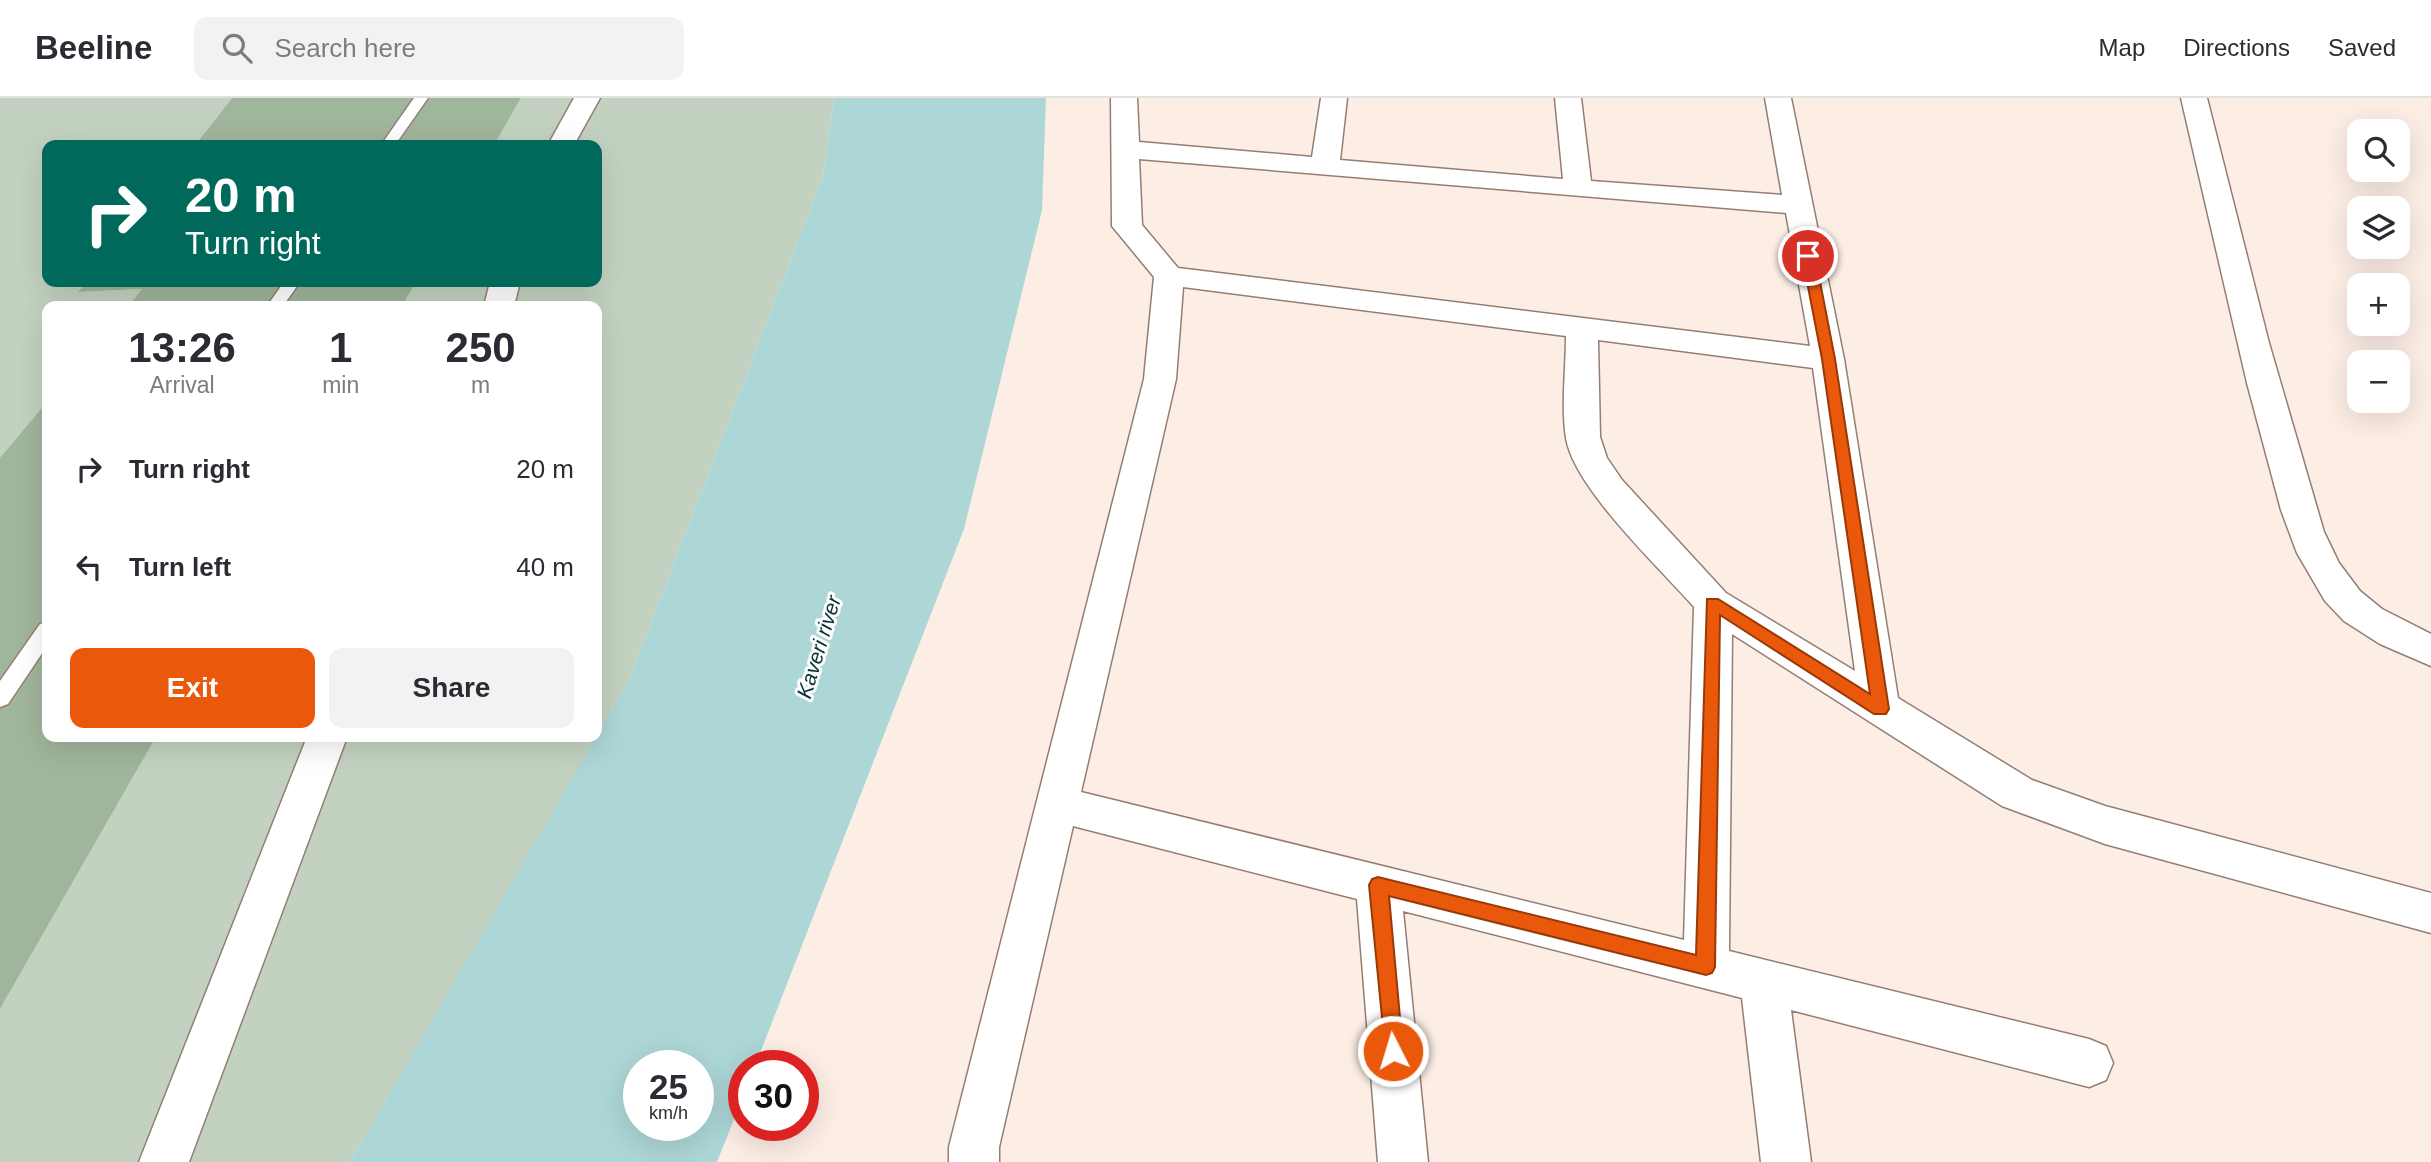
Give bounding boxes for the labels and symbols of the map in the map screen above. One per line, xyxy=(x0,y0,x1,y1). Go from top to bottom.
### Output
pin xyxy=(1778,226,1838,286)
water label: Kaveri river xyxy=(792,592,845,701)
position arrow xyxy=(1356,1014,1430,1088)
speed limit sign: 30 xyxy=(728,1050,819,1141)

